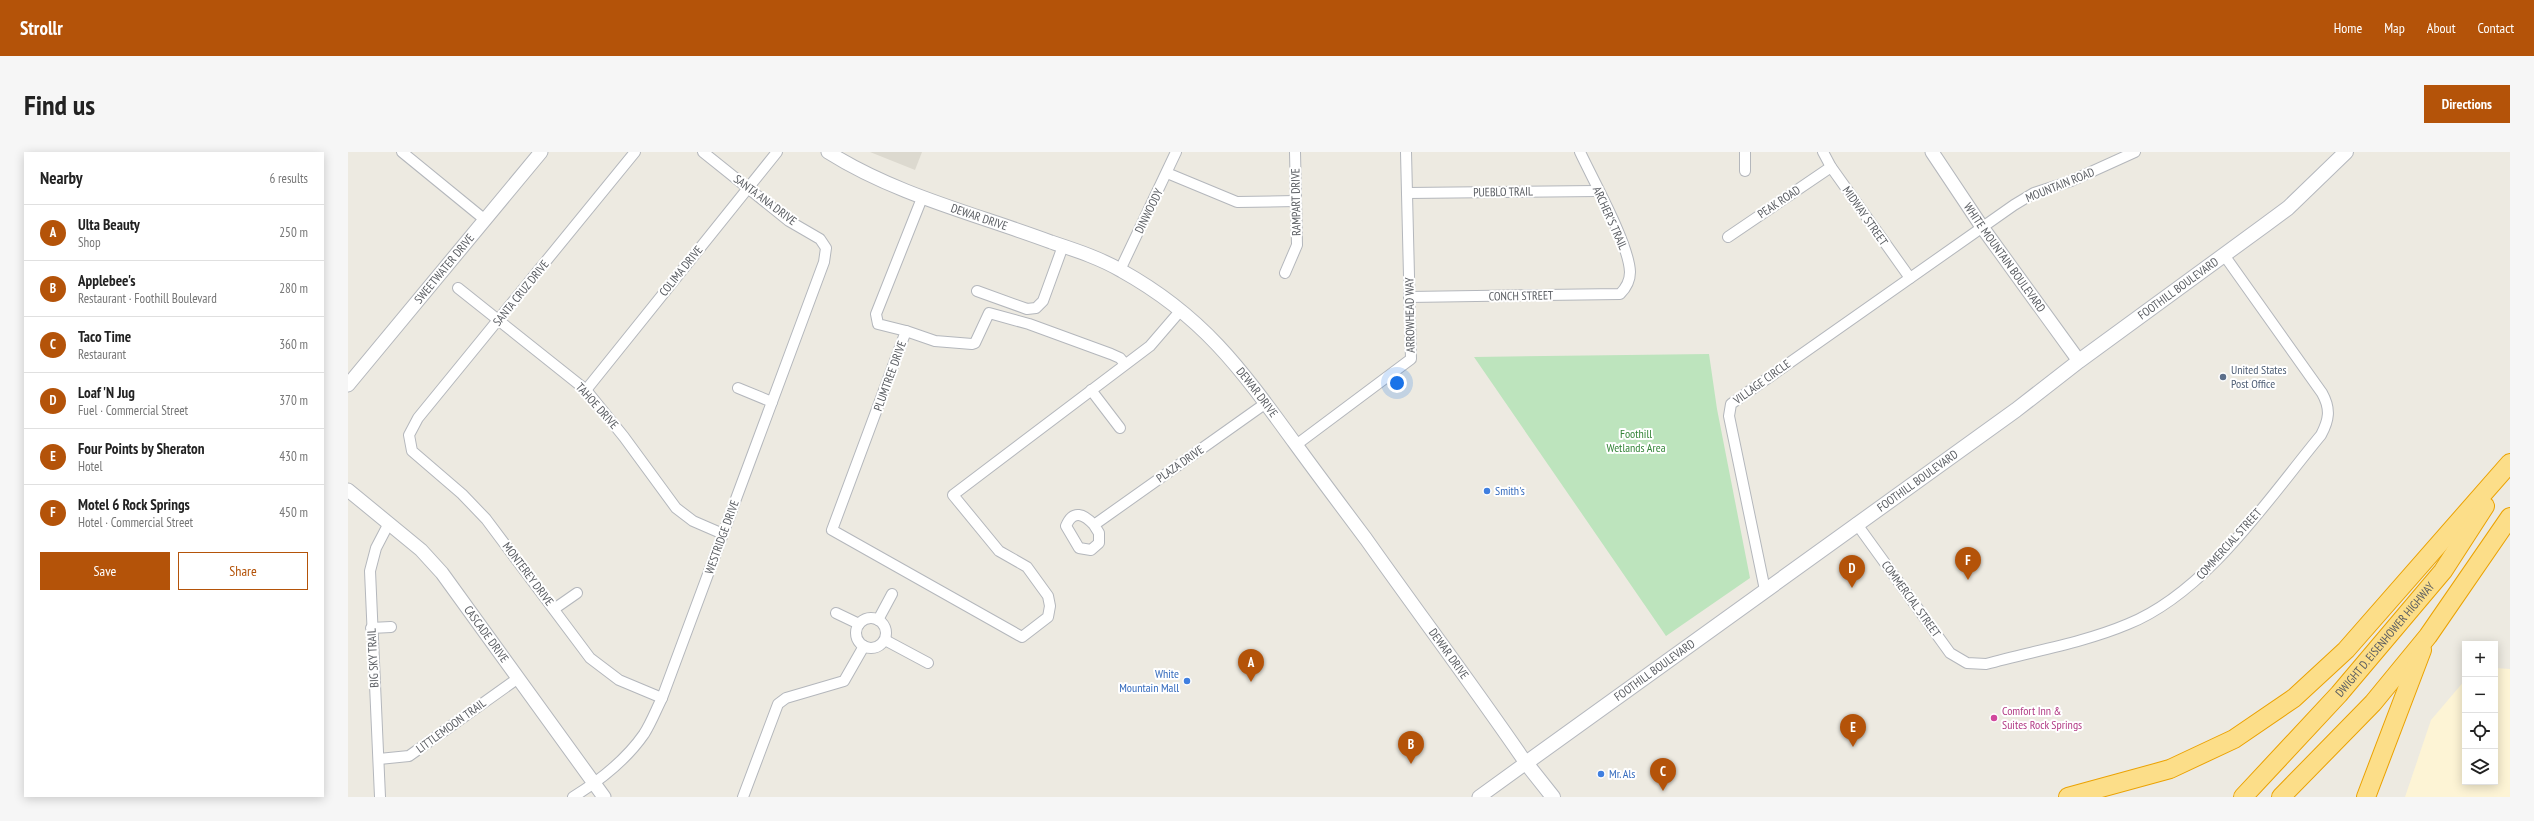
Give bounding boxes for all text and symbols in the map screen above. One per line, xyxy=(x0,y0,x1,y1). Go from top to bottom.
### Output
text: Strollr xyxy=(20,16,63,40)
text: Home xyxy=(2334,19,2362,37)
text: Map xyxy=(2384,19,2405,37)
text: About xyxy=(2427,19,2456,37)
text: Contact xyxy=(2478,19,2514,37)
button: Directions xyxy=(2424,85,2510,123)
text: Find us xyxy=(24,86,95,123)
street label: MOUNTAIN ROAD xyxy=(2023,164,2096,205)
text: Nearby xyxy=(40,167,83,189)
street label: RAMPART DRIVE xyxy=(1287,168,1304,236)
text: 6 results xyxy=(269,170,308,187)
street label: SANTA ANA DRIVE xyxy=(731,171,800,228)
street label: PEAK ROAD xyxy=(1755,182,1803,221)
street label: PUEBLO TRAIL xyxy=(1473,183,1533,200)
street label: MIDWAY STREET xyxy=(1839,183,1892,249)
street label: ARCHER'S TRAIL xyxy=(1590,184,1631,252)
street label: DINWOODY xyxy=(1131,185,1166,236)
street label: DEWAR DRIVE xyxy=(949,200,1010,233)
street label: WHITE MOUNTAIN BOULEVARD xyxy=(1961,200,2049,315)
text: Ulta Beauty xyxy=(78,215,140,234)
text: A xyxy=(50,224,56,241)
text: 250 m xyxy=(279,224,308,241)
street label: SWEETWATER DRIVE xyxy=(411,230,477,306)
text: Shop xyxy=(78,234,101,251)
street label: COLIMA DRIVE xyxy=(656,242,706,299)
street label: FOOTHILL BOULEVARD xyxy=(2135,254,2221,322)
street label: SANTA CRUZ DRIVE xyxy=(490,257,552,329)
text: Applebee's xyxy=(78,271,135,290)
street label: ARROWHEAD WAY xyxy=(1401,277,1418,353)
text: B xyxy=(50,280,56,297)
text: 280 m xyxy=(279,280,308,297)
street label: CONCH STREET xyxy=(1489,287,1554,304)
text: Restaurant · Foothill Boulevard xyxy=(78,290,217,307)
text: Taco Time xyxy=(78,327,131,346)
text: C xyxy=(50,336,56,353)
text: 360 m xyxy=(279,336,308,353)
street label: PLUMTREE DRIVE xyxy=(870,339,909,413)
text: Restaurant xyxy=(78,346,126,363)
street label: VILLAGE CIRCLE xyxy=(1729,356,1793,408)
place label: United States Post Office xyxy=(2231,362,2286,391)
street label: DEWAR DRIVE xyxy=(1234,364,1281,420)
marker: United States Post Office xyxy=(2218,372,2228,382)
your location xyxy=(1387,373,1407,393)
street label: TAHOE DRIVE xyxy=(573,380,622,432)
text: Loaf 'N Jug xyxy=(78,383,135,402)
text: D xyxy=(50,392,56,409)
text: 370 m xyxy=(279,392,308,409)
text: Fuel · Commercial Street xyxy=(78,402,188,419)
park label: Foothill Wetlands Area xyxy=(1607,426,1666,455)
text: Four Points by Sheraton xyxy=(78,439,205,458)
street label: PLAZA DRIVE xyxy=(1153,442,1206,485)
street label: FOOTHILL BOULEVARD xyxy=(1874,446,1961,515)
text: E xyxy=(50,448,56,465)
text: 430 m xyxy=(279,448,308,465)
text: Hotel xyxy=(78,458,102,475)
place label: Smith's xyxy=(1495,483,1525,498)
marker: Smith's xyxy=(1482,486,1492,496)
text: Motel 6 Rock Springs xyxy=(78,495,190,514)
street label: WESTRIDGE DRIVE xyxy=(701,498,742,576)
text: F xyxy=(50,504,56,521)
text: 450 m xyxy=(279,504,308,521)
street label: COMMERCIAL STREET xyxy=(2193,504,2265,582)
text: Hotel · Commercial Street xyxy=(78,514,193,531)
street label: MONTEREY DRIVE xyxy=(500,539,557,608)
pin: F xyxy=(1955,547,1981,580)
button: Save xyxy=(40,552,170,590)
button: Share xyxy=(178,552,308,590)
pin: D xyxy=(1839,555,1865,588)
street label: COMMERCIAL STREET xyxy=(1879,558,1944,640)
street label: DWIGHT D. EISENHOWER HIGHWAY xyxy=(2332,578,2438,700)
street label: CASCADE DRIVE xyxy=(461,602,512,665)
street label: DEWAR DRIVE xyxy=(1426,625,1472,682)
street label: BIG SKY TRAIL xyxy=(363,628,382,688)
street label: FOOTHILL BOULEVARD xyxy=(1611,636,1698,704)
map controls xyxy=(2462,641,2498,785)
button: + xyxy=(2462,641,2498,677)
pin: A xyxy=(1238,649,1264,682)
place label: White Mountain Mall xyxy=(1119,666,1179,695)
marker: White Mountain Mall xyxy=(1182,676,1192,686)
button: − xyxy=(2462,677,2498,713)
street label: LITTLEMOON TRAIL xyxy=(413,695,489,756)
place label: Comfort Inn & Suites Rock Springs xyxy=(2002,703,2082,732)
marker: Comfort Inn & Suites Rock Springs xyxy=(1989,713,1999,723)
button: locate xyxy=(2462,713,2498,749)
pin: E xyxy=(1840,714,1866,747)
pin: B xyxy=(1398,731,1424,764)
button: layers xyxy=(2462,749,2498,785)
pin: C xyxy=(1650,758,1676,791)
place label: Mr. Als xyxy=(1609,766,1635,781)
marker: Mr. Als xyxy=(1596,769,1606,779)

